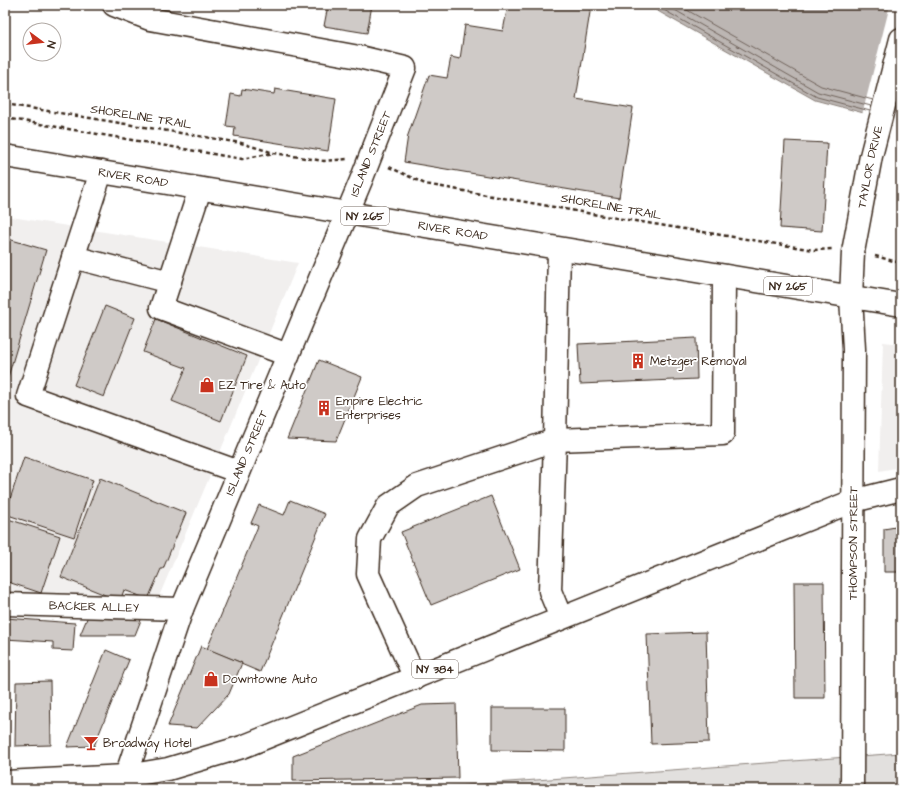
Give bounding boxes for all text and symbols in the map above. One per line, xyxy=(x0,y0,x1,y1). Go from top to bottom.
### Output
north arrow xyxy=(22,22,62,62)
text: N xyxy=(43,39,59,50)
street label: SHORELINE TRAIL xyxy=(89,101,193,133)
street label: ISLAND STREET xyxy=(346,108,396,199)
street label: TAYLOR DRIVE xyxy=(853,124,887,210)
street label: RIVER ROAD xyxy=(97,163,170,192)
street label: SHORELINE TRAIL xyxy=(559,190,663,224)
road number: NY 265 xyxy=(341,207,389,225)
street label: RIVER ROAD xyxy=(417,216,489,245)
road number: NY 265 xyxy=(764,277,812,295)
building icon: Metzger Removal xyxy=(629,352,647,370)
place label: Metzger Removal xyxy=(650,353,747,371)
shop icon: EZ Tire & Auto xyxy=(198,376,216,394)
place label: EZ Tire & Auto xyxy=(219,377,306,394)
place label: Empire Electric Enterprises xyxy=(336,393,423,424)
building icon: Empire Electric Enterprises xyxy=(315,399,333,417)
street label: ISLAND STREET xyxy=(221,407,273,498)
street label: THOMPSON STREET xyxy=(844,485,862,600)
street label: BACKER ALLEY xyxy=(49,597,140,616)
road number: NY 384 xyxy=(412,660,458,678)
shop icon: Downtowne Auto xyxy=(202,670,220,688)
place label: Downtowne Auto xyxy=(223,671,317,688)
bar icon: Broadway Hotel xyxy=(82,734,100,752)
place label: Broadway Hotel xyxy=(103,735,192,753)

